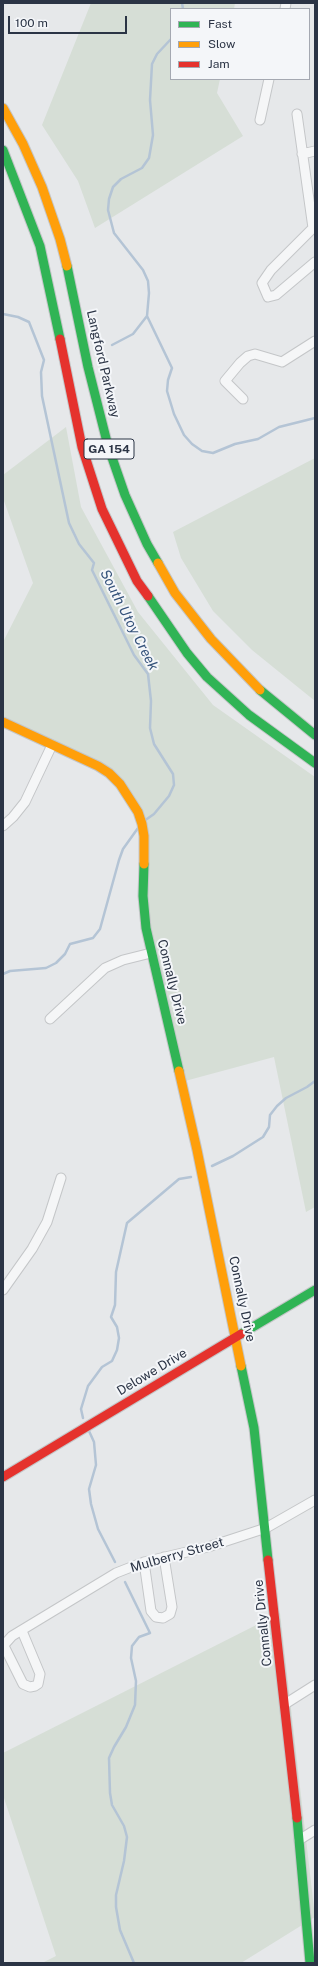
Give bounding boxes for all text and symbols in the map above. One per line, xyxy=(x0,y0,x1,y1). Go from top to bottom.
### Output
scale bar xyxy=(10,8,129,34)
legend xyxy=(170,8,310,80)
text: 100 m xyxy=(15,16,48,30)
text: Fast xyxy=(208,17,232,31)
text: Slow xyxy=(208,37,235,51)
text: Jam xyxy=(208,57,230,71)
street label: Langford Parkway xyxy=(83,308,123,420)
road number: GA 154 xyxy=(84,439,134,459)
water label: South Utoy Creek xyxy=(96,567,162,673)
street label: Connally Drive xyxy=(154,938,190,1026)
street label: Connally Drive xyxy=(225,1255,259,1343)
street label: Delowe Drive xyxy=(114,1345,190,1399)
street label: Mulberry Street xyxy=(128,1534,226,1576)
street label: Connally Drive xyxy=(251,1579,275,1667)

